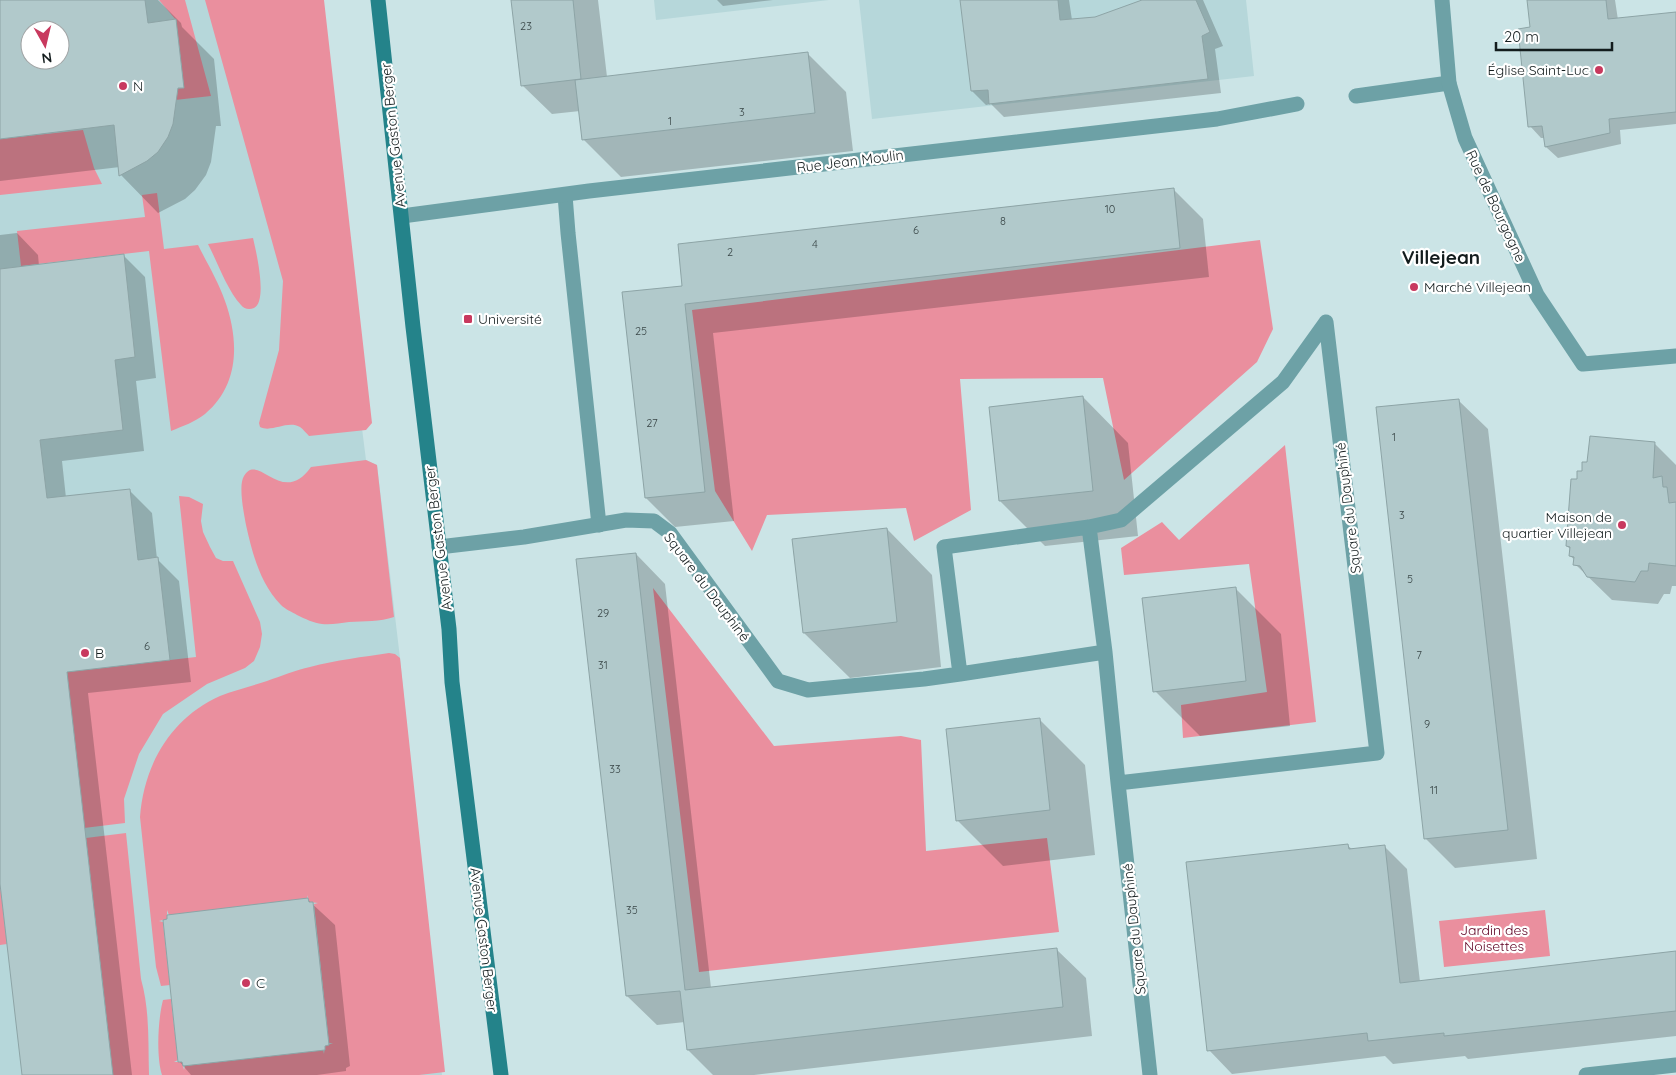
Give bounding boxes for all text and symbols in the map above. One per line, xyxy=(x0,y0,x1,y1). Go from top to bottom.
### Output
house number: 23 xyxy=(520,19,532,33)
north arrow xyxy=(20,20,70,70)
scale bar xyxy=(1496,20,1612,52)
text: 20 m xyxy=(1504,27,1539,46)
text: N xyxy=(40,48,53,68)
street label: Avenue Gaston Berger xyxy=(376,61,410,208)
place label: Église Saint-Luc xyxy=(1487,61,1589,79)
marker: Église Saint-Luc xyxy=(1593,64,1605,76)
place label: N xyxy=(133,77,143,95)
marker: N xyxy=(117,80,129,92)
house number: 3 xyxy=(739,105,745,119)
house number: 1 xyxy=(668,114,672,128)
street label: Rue Jean Moulin xyxy=(795,146,905,176)
street label: Rue de Bourgogne xyxy=(1462,147,1530,265)
house number: 10 xyxy=(1105,202,1115,216)
house number: 8 xyxy=(1000,214,1006,228)
house number: 6 xyxy=(913,223,919,237)
house number: 4 xyxy=(812,237,818,251)
house number: 2 xyxy=(727,245,733,259)
district label: Villejean xyxy=(1402,245,1480,269)
place label: Marché Villejean xyxy=(1424,278,1531,296)
marker: Marché Villejean xyxy=(1408,281,1420,293)
place label: Université xyxy=(478,310,542,328)
marker: Université xyxy=(462,313,474,325)
house number: 25 xyxy=(635,324,647,338)
house number: 27 xyxy=(646,416,658,430)
house number: 1 xyxy=(1392,430,1396,444)
street label: Square du Dauphiné xyxy=(1331,441,1365,575)
street label: Avenue Gaston Berger xyxy=(420,464,456,611)
house number: 3 xyxy=(1399,508,1405,522)
place label: Maison de quartier Villejean xyxy=(1502,508,1612,542)
marker: Maison de quartier Villejean xyxy=(1616,519,1628,531)
street label: Square du Dauphiné xyxy=(660,529,754,645)
house number: 5 xyxy=(1407,572,1413,586)
house number: 29 xyxy=(597,606,609,620)
house number: 6 xyxy=(144,639,150,653)
place label: B xyxy=(95,644,104,662)
marker: B xyxy=(79,647,91,659)
house number: 7 xyxy=(1416,648,1422,662)
house number: 31 xyxy=(598,658,608,672)
house number: 9 xyxy=(1424,717,1430,731)
house number: 33 xyxy=(609,762,621,776)
house number: 11 xyxy=(1430,783,1438,797)
street label: Square du Dauphiné xyxy=(1118,862,1150,996)
street label: Avenue Gaston Berger xyxy=(466,867,502,1014)
house number: 35 xyxy=(626,903,638,917)
park label: Jardin des Noisettes xyxy=(1460,921,1528,955)
place label: C xyxy=(256,974,265,992)
marker: C xyxy=(240,977,252,989)

